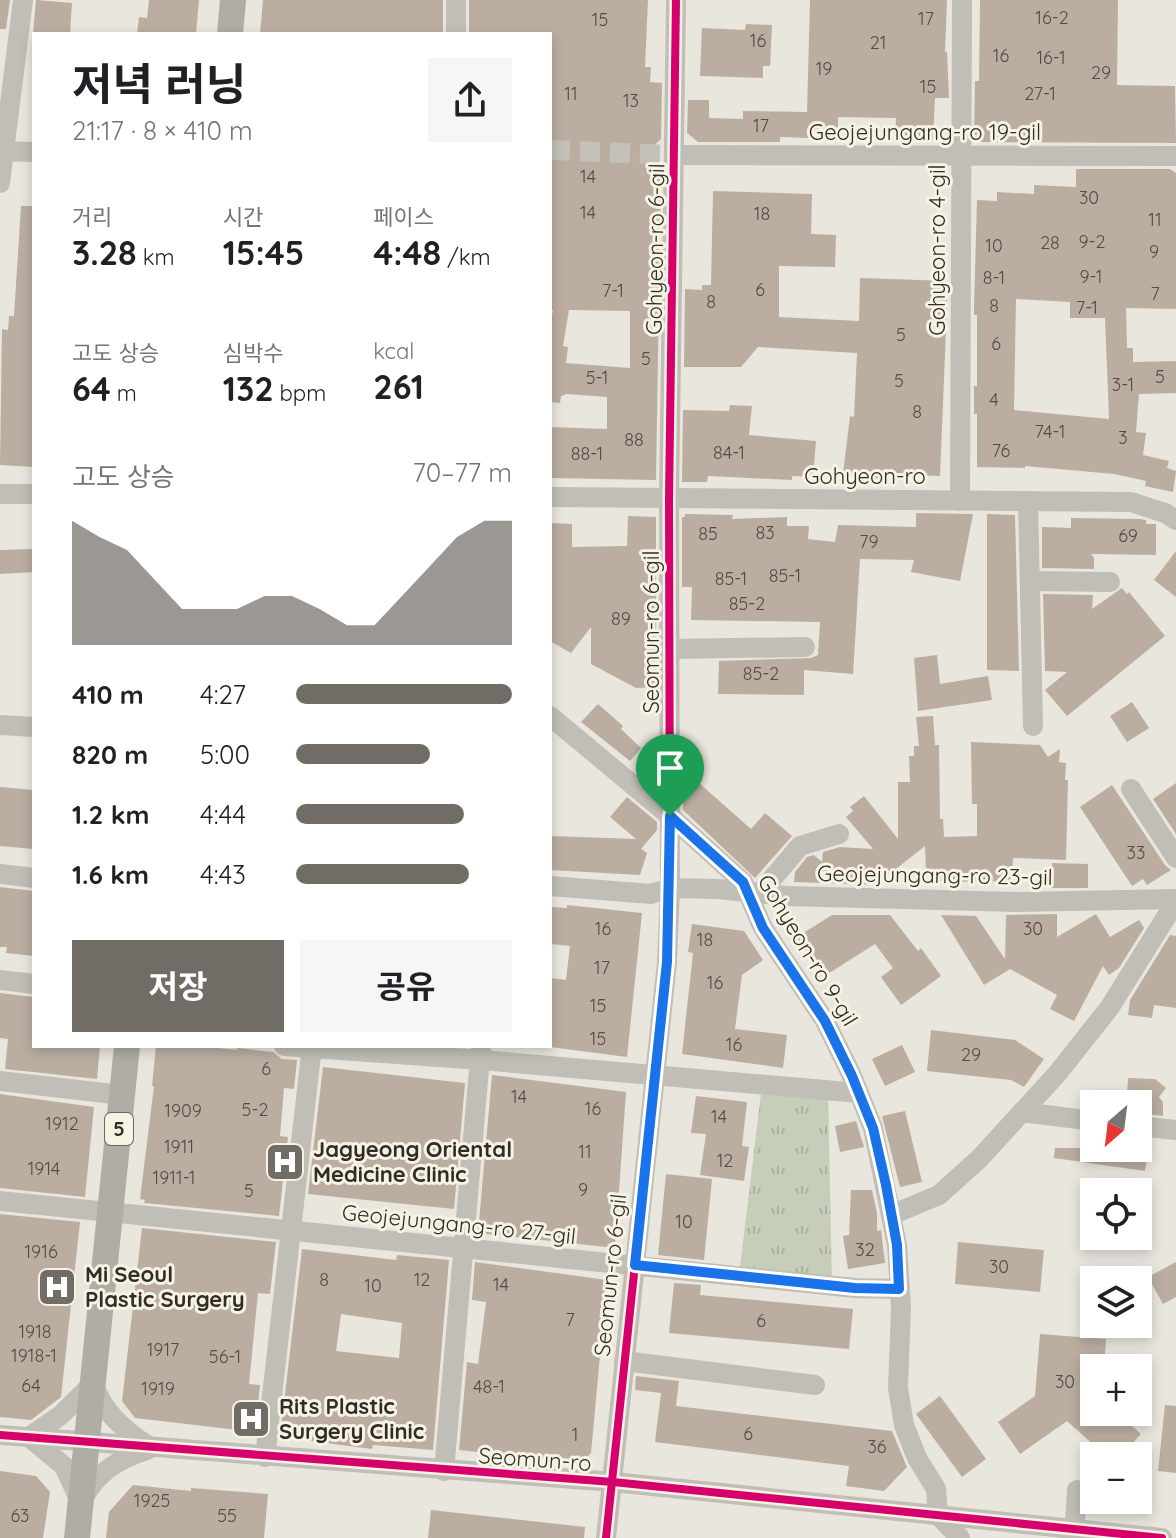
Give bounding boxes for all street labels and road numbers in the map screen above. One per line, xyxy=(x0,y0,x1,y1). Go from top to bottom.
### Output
street label: Geojejungang-ro 19-gil xyxy=(809,118,1041,146)
street label: Gohyeon-ro 6-gil xyxy=(640,163,670,335)
street label: Gohyeon-ro 4-gil xyxy=(923,164,951,336)
street label: Gohyeon-ro xyxy=(804,462,926,490)
street label: Seomun-ro 6-gil xyxy=(637,550,665,714)
street label: Geojejungang-ro 23-gil xyxy=(817,859,1053,891)
street label: Gohyeon-ro 9-gil xyxy=(752,869,864,1031)
road number: 5 xyxy=(105,1113,133,1145)
street label: Seomun-ro 6-gil xyxy=(588,1192,632,1358)
street label: Geojejungang-ro 27-gil xyxy=(341,1198,577,1250)
street label: Seomun-ro xyxy=(478,1441,592,1477)

